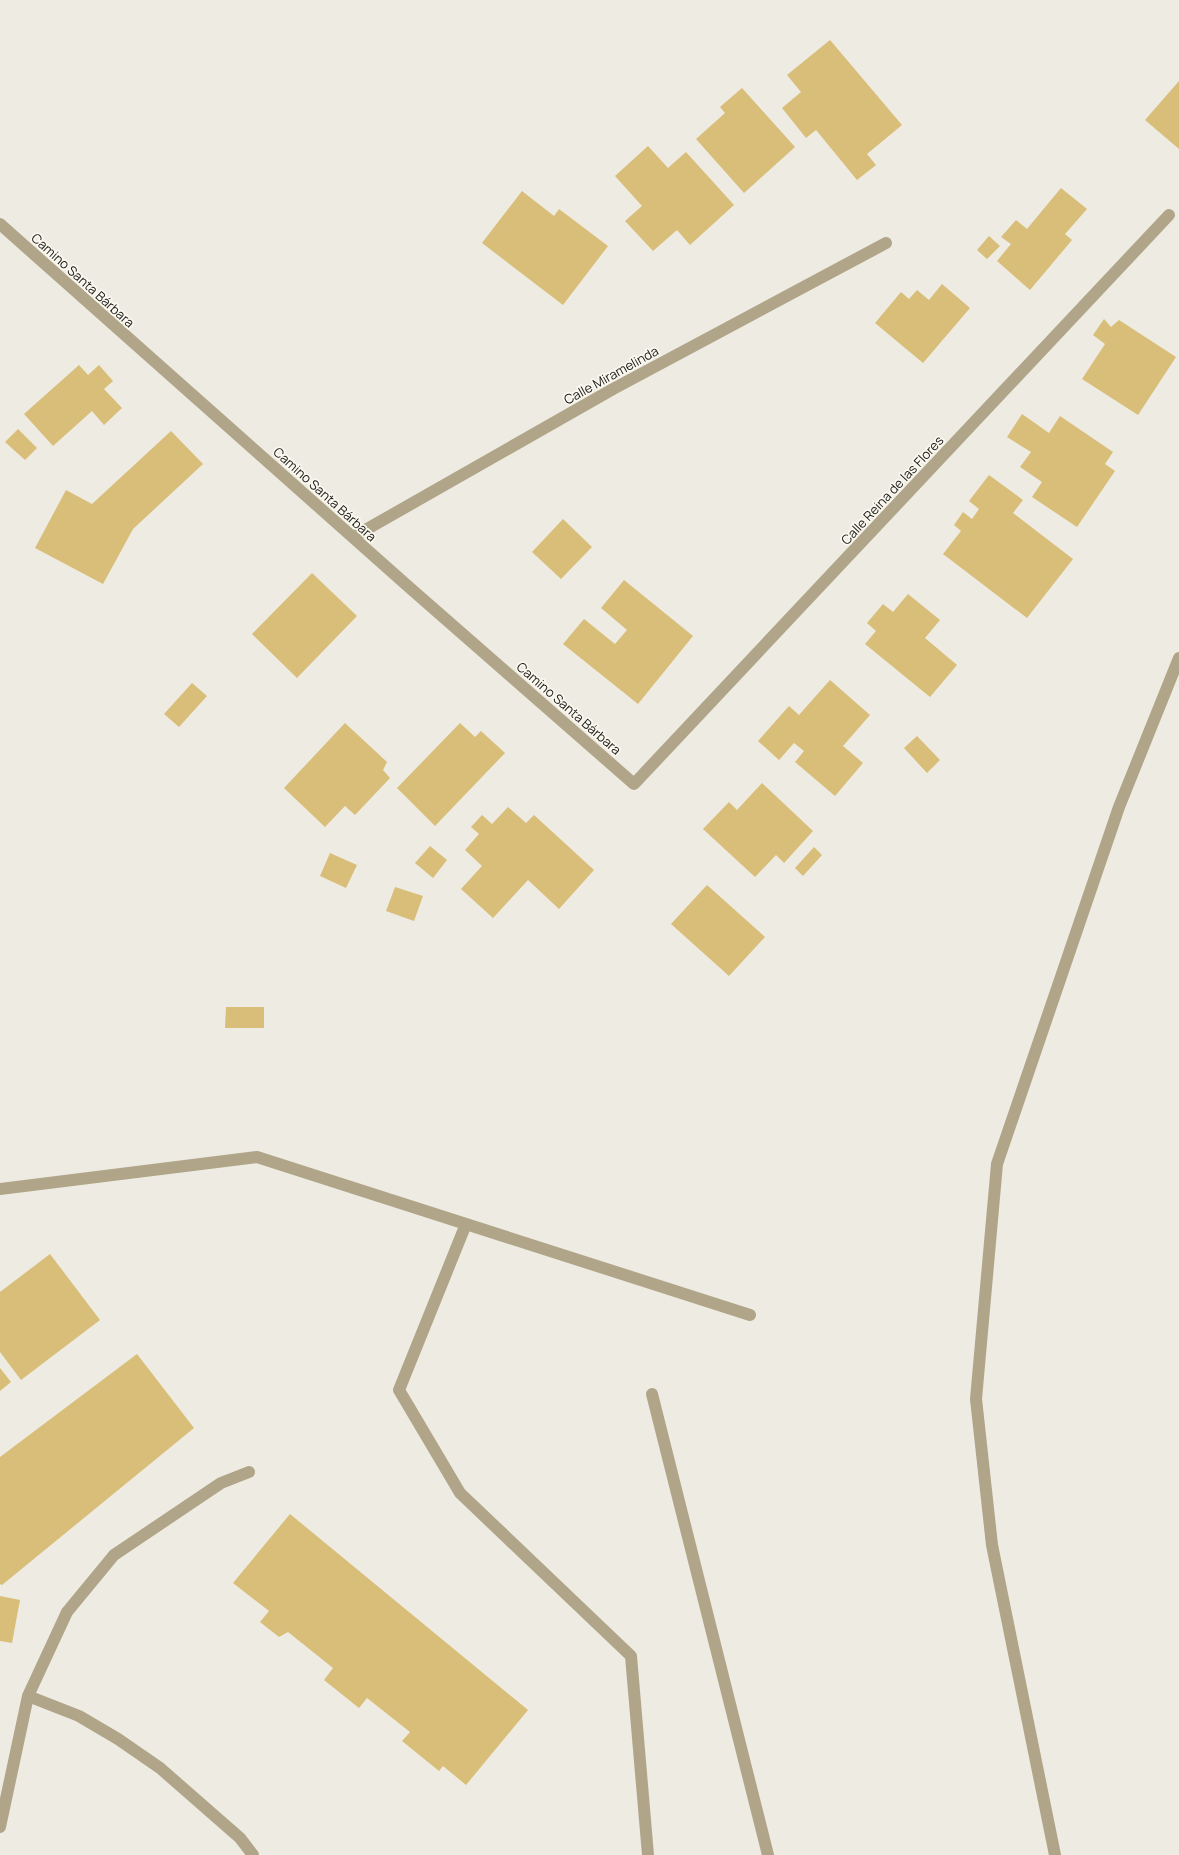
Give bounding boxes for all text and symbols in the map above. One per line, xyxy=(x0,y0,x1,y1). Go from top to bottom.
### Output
street label: Camino Santa Bárbara xyxy=(28,229,138,331)
street label: Calle Miramelinda xyxy=(560,342,662,408)
street label: Calle Reina de las Flores xyxy=(837,431,947,548)
street label: Camino Santa Bárbara xyxy=(270,443,380,545)
street label: Camino Santa Bárbara xyxy=(513,658,625,758)

